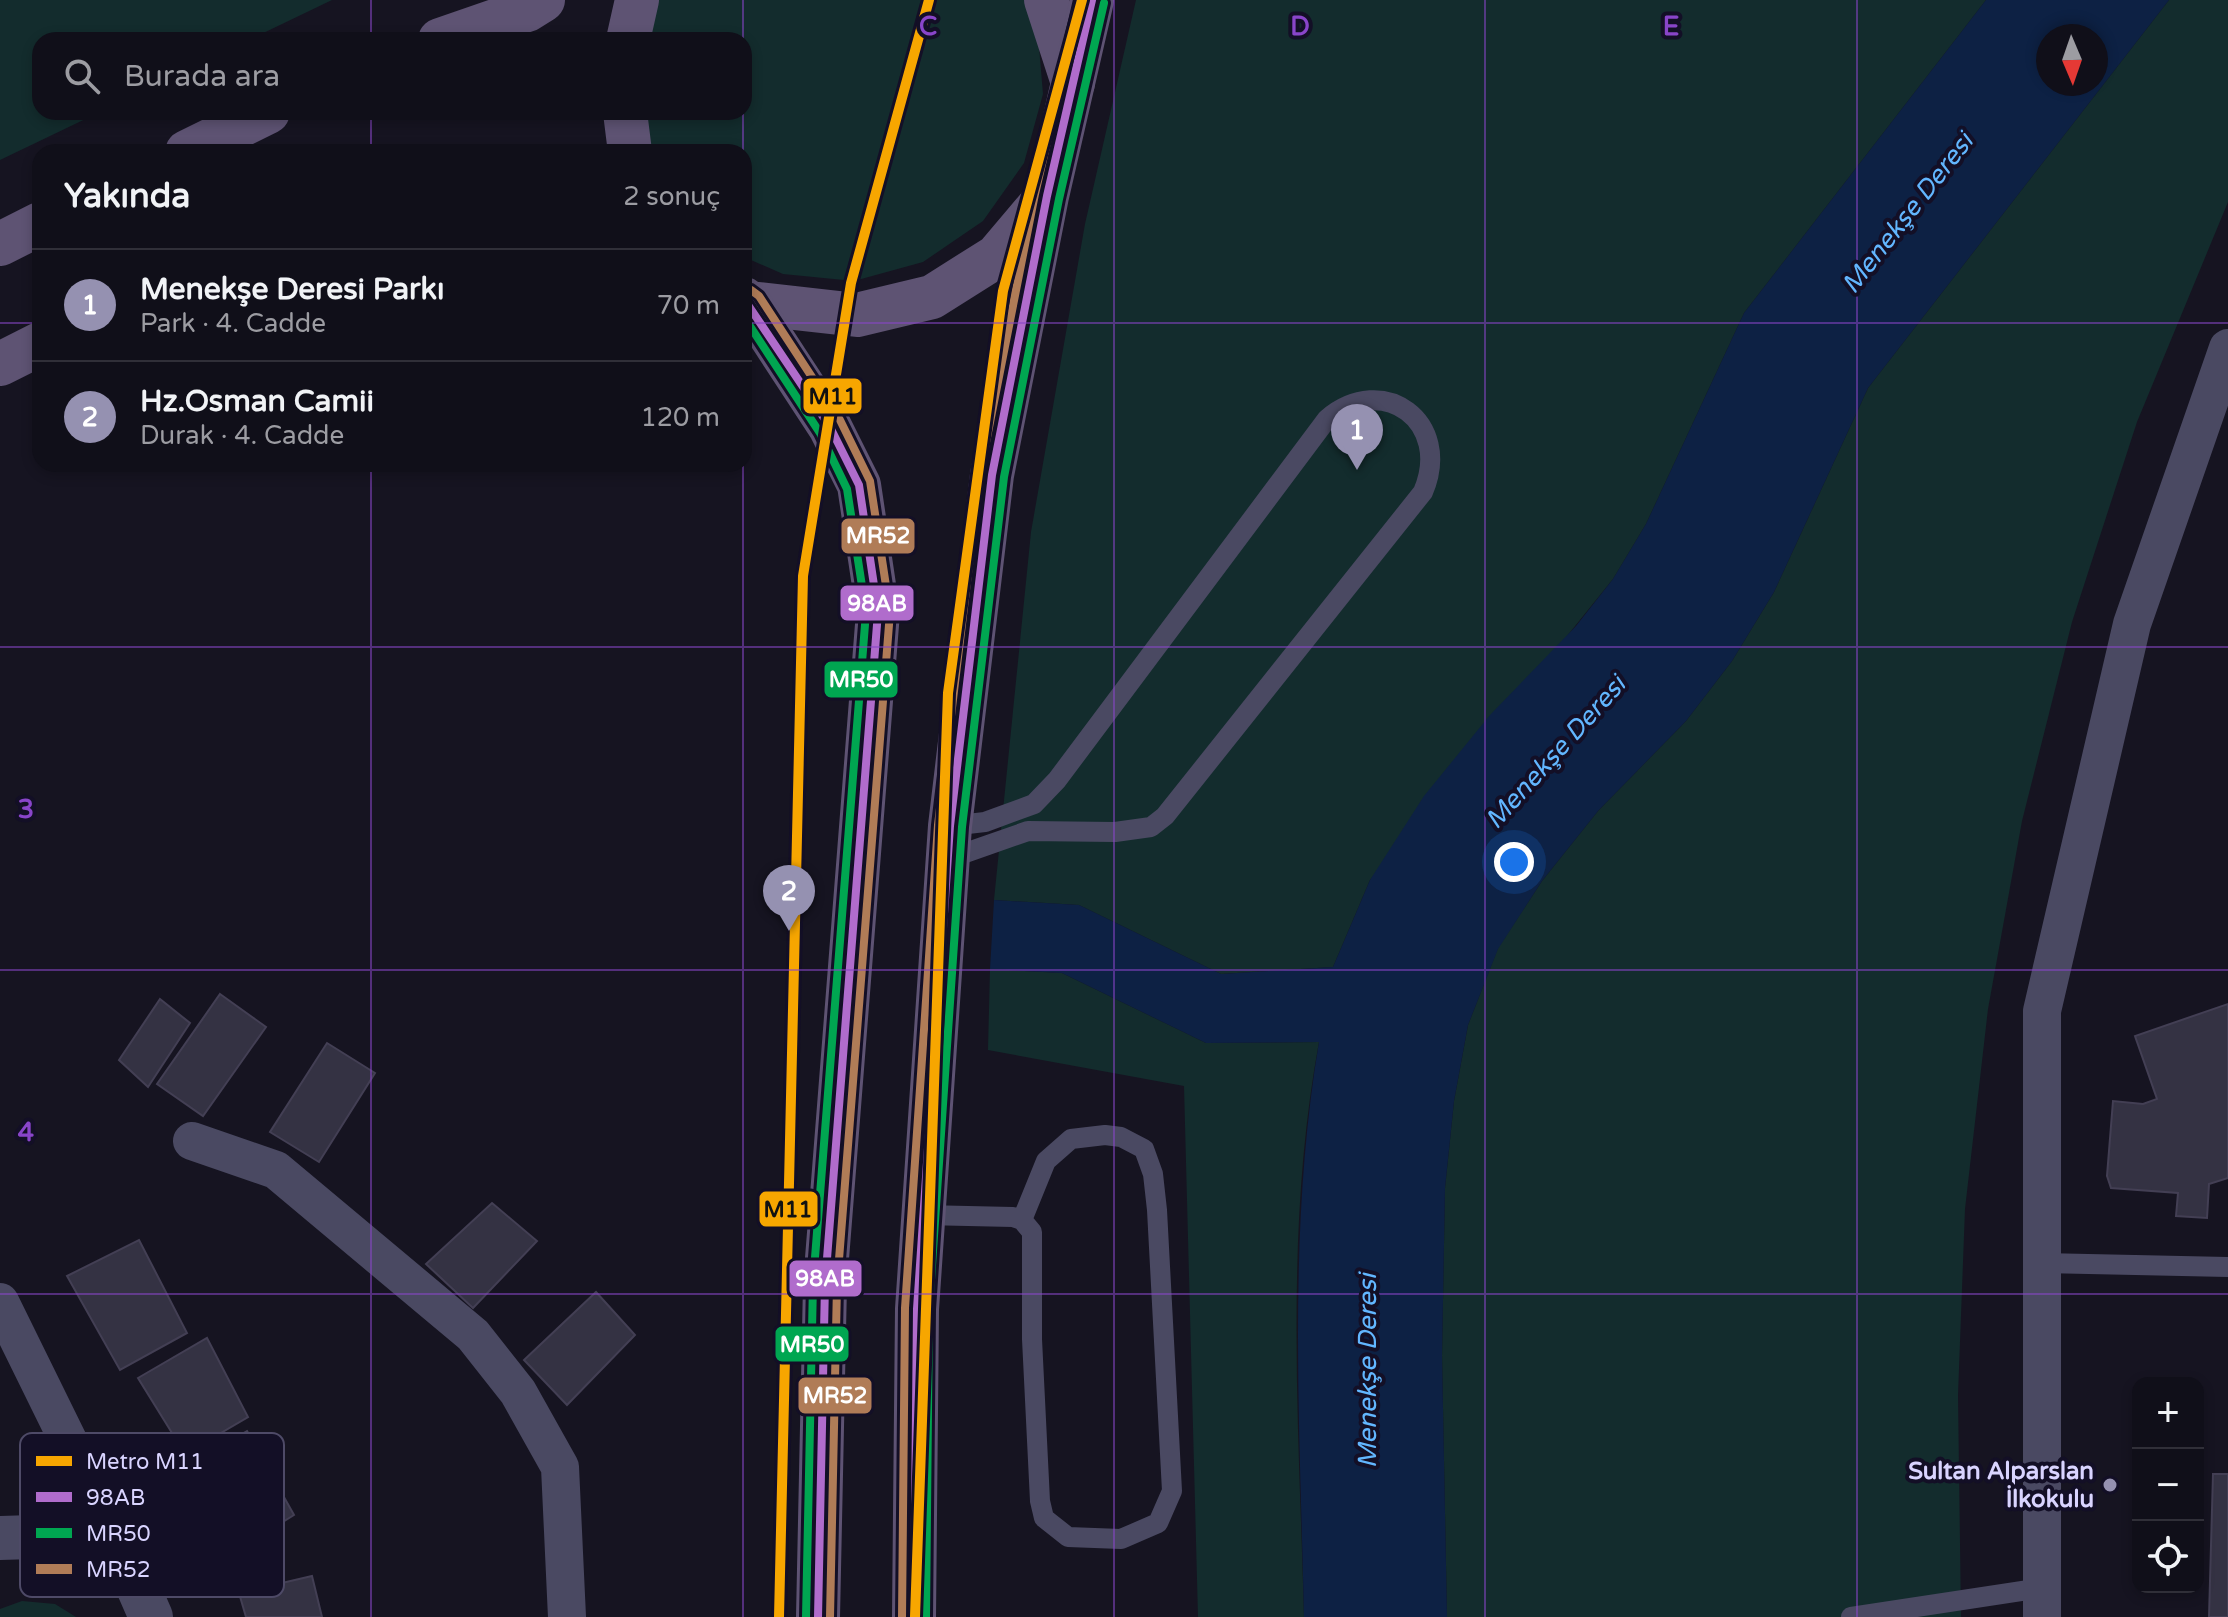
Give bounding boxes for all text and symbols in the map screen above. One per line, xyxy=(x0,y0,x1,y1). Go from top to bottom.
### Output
text: C xyxy=(919,11,937,42)
text: D xyxy=(1290,11,1310,42)
text: E xyxy=(1663,11,1679,42)
north arrow xyxy=(2036,24,2108,96)
search box xyxy=(32,32,752,120)
icon: search xyxy=(60,54,104,98)
text: Burada ara xyxy=(124,58,280,95)
water label: Menekşe Deresi xyxy=(1835,125,1981,300)
text: Yakında xyxy=(64,176,190,217)
text: 2 sonuç xyxy=(623,181,720,212)
text: Menekşe Deresi Parkı xyxy=(140,271,444,308)
text: 1 xyxy=(82,290,98,321)
text: 70 m xyxy=(657,290,720,321)
text: Park · 4. Cadde xyxy=(140,308,326,339)
line badge: M11 xyxy=(802,377,863,415)
text: Hz.Osman Camii xyxy=(140,383,374,420)
text: M11 xyxy=(809,384,857,410)
text: 2 xyxy=(82,402,98,433)
text: 120 m xyxy=(640,402,720,433)
pin: 1 xyxy=(1331,404,1383,470)
text: Durak · 4. Cadde xyxy=(140,420,344,451)
line badge: MR52 xyxy=(840,517,916,555)
text: MR52 xyxy=(846,523,910,549)
line badge: 98AB xyxy=(839,584,915,622)
text: 98AB xyxy=(847,591,907,617)
line badge: MR50 xyxy=(823,660,899,699)
text: MR50 xyxy=(829,667,893,693)
water label: Menekşe Deresi xyxy=(1479,668,1634,835)
text: 3 xyxy=(18,794,34,825)
your location xyxy=(1494,842,1534,882)
pin: 2 xyxy=(763,865,815,931)
text: 4 xyxy=(18,1117,34,1148)
line badge: M11 xyxy=(758,1190,819,1228)
text: M11 xyxy=(764,1197,812,1223)
line badge: 98AB xyxy=(788,1259,863,1298)
text: 98AB xyxy=(795,1266,855,1292)
water label: Menekşe Deresi xyxy=(1352,1271,1383,1469)
line badge: MR50 xyxy=(774,1325,850,1363)
text: MR50 xyxy=(780,1332,844,1358)
line badge: MR52 xyxy=(797,1376,873,1415)
map controls xyxy=(2132,1377,2204,1593)
button: + xyxy=(2132,1377,2204,1449)
text: MR52 xyxy=(803,1383,867,1409)
legend xyxy=(20,1433,284,1597)
text: Metro M11 xyxy=(86,1449,204,1475)
button: − xyxy=(2132,1449,2204,1521)
place label: Sultan Alparslan İlkokulu xyxy=(1908,1457,2094,1514)
marker: Sultan Alparslan İlkokulu xyxy=(2101,1476,2119,1494)
text: 98AB xyxy=(86,1485,145,1511)
text: MR50 xyxy=(86,1521,151,1547)
button: locate xyxy=(2132,1521,2204,1593)
text: MR52 xyxy=(86,1557,151,1583)

